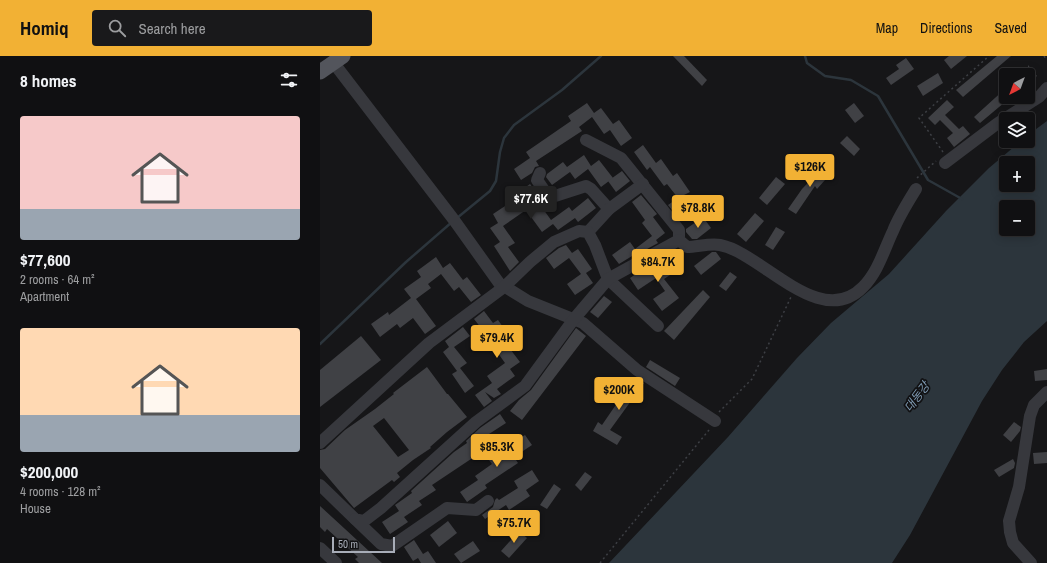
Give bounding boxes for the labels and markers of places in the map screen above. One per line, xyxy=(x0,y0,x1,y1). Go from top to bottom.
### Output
pin: $126K xyxy=(782,154,838,188)
pin: $77.6K xyxy=(498,186,564,220)
pin: $78.8K xyxy=(665,195,731,229)
pin: $84.7K xyxy=(625,249,691,283)
pin: $79.4K xyxy=(464,325,530,359)
pin: $200K xyxy=(591,377,647,411)
pin: $85.3K xyxy=(464,434,530,468)
pin: $75.7K xyxy=(481,510,547,544)

